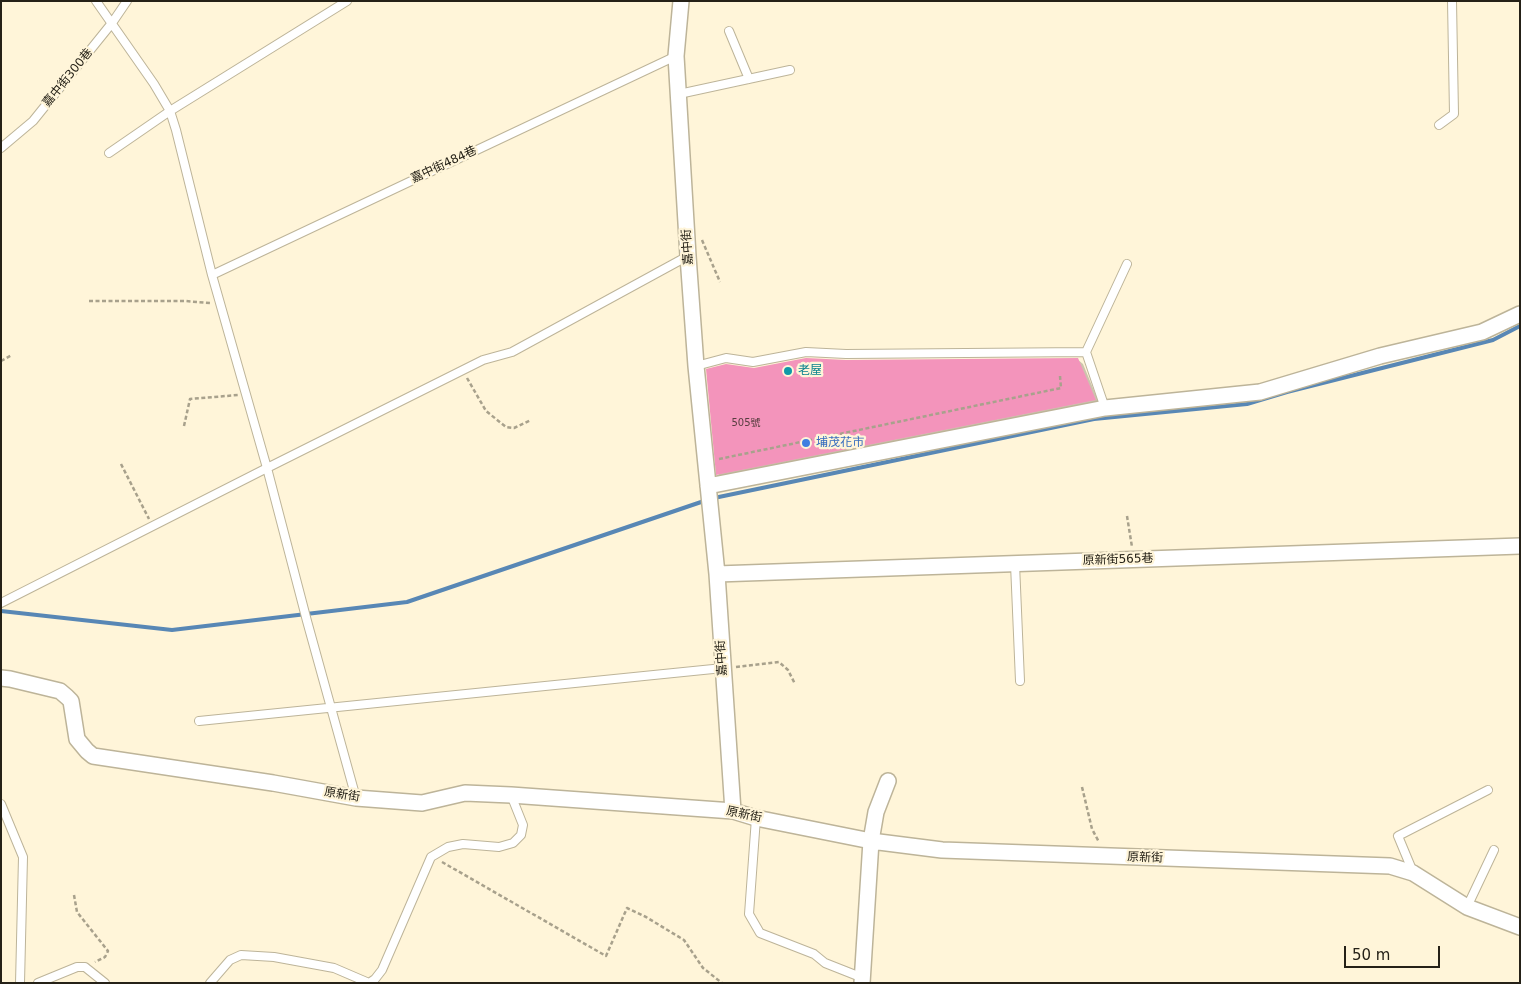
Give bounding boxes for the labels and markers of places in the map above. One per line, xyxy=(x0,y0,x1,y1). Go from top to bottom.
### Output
place label: 老屋 xyxy=(798,364,822,378)
marker: 老屋 xyxy=(782,365,794,377)
place label: 埔茂花市 xyxy=(816,436,864,450)
marker: 埔茂花市 xyxy=(800,437,812,449)

